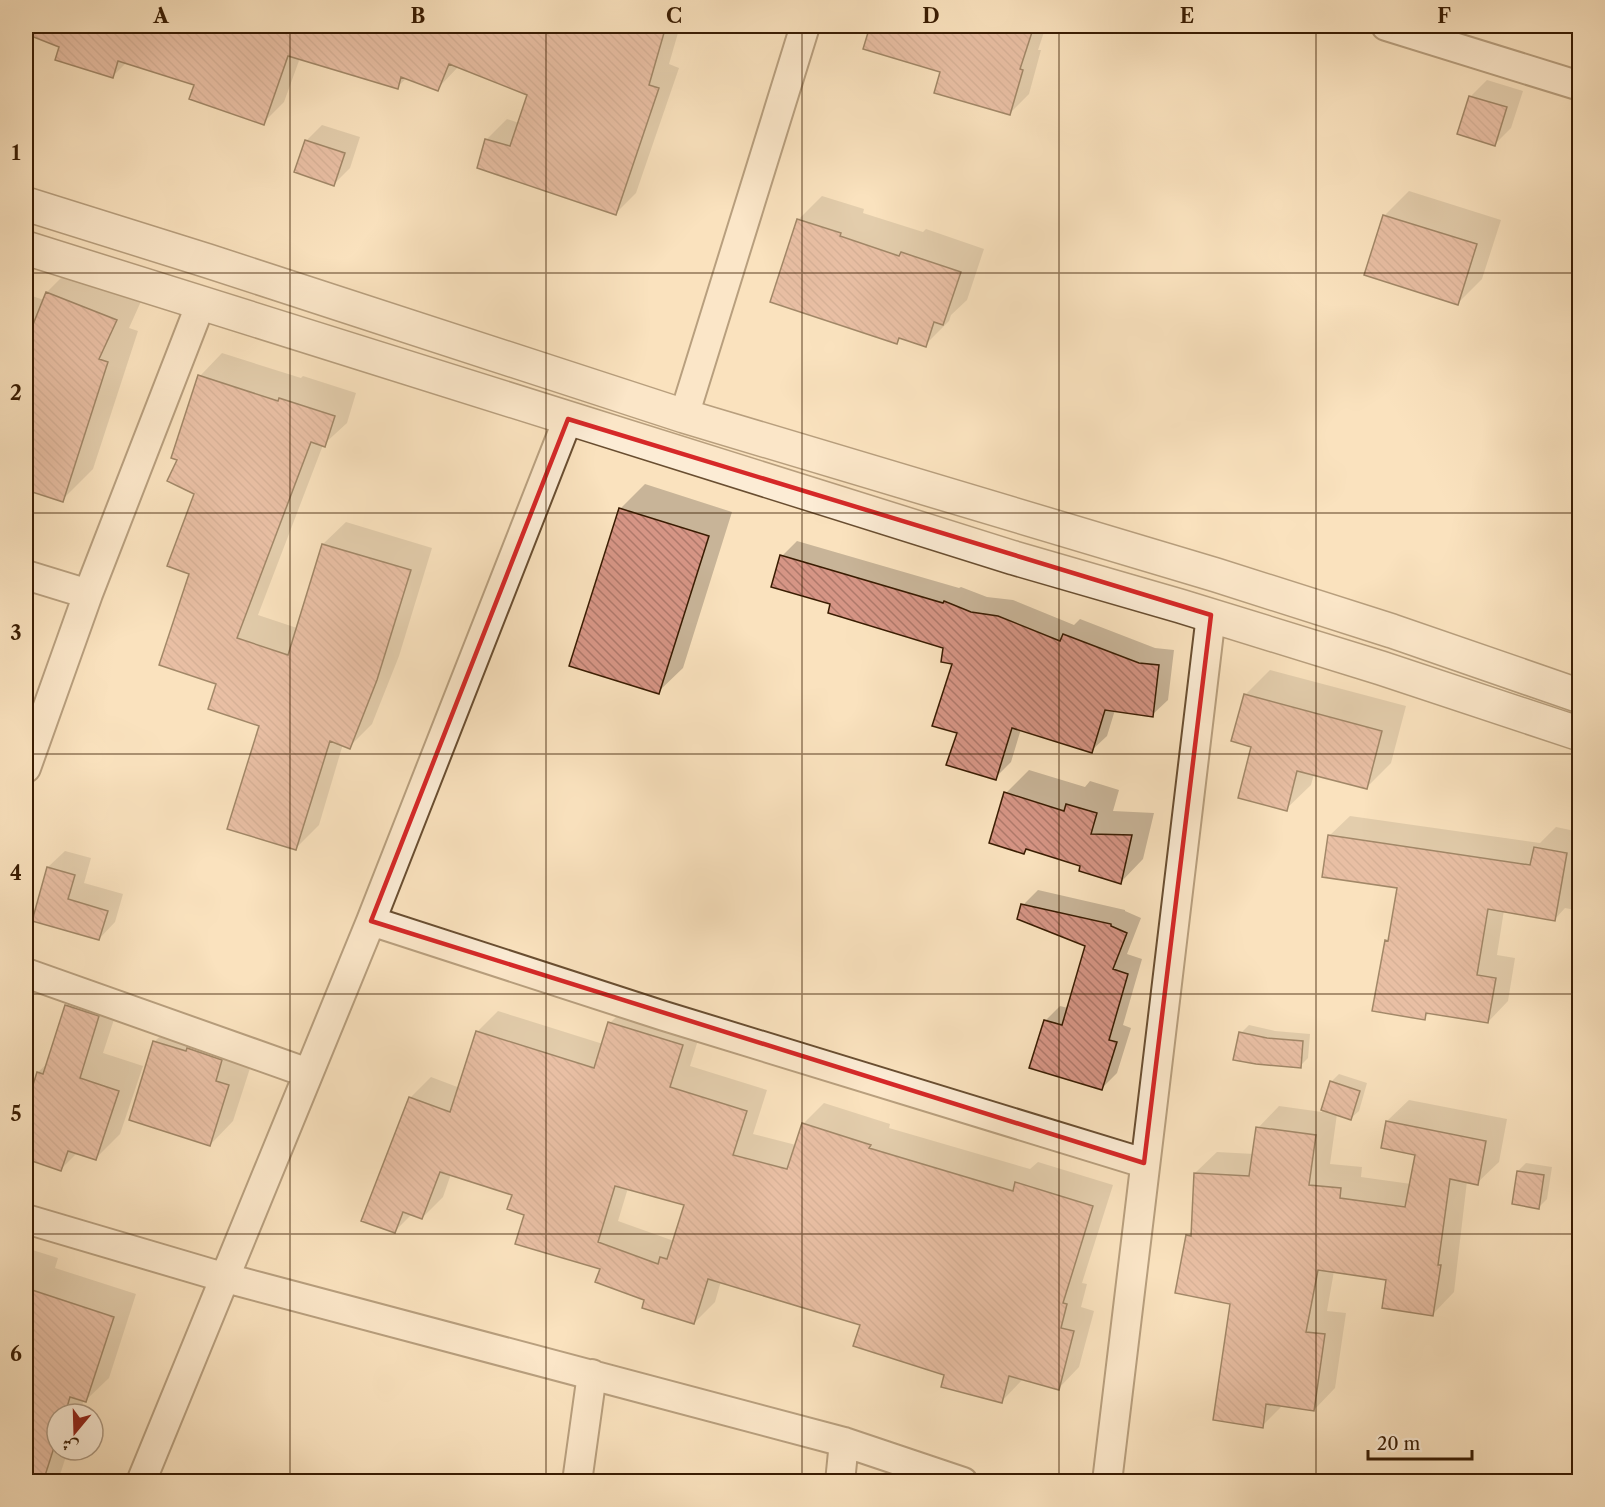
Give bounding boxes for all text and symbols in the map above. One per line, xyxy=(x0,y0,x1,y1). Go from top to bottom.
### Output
text: A xyxy=(152,4,169,28)
text: B xyxy=(411,4,426,28)
text: C xyxy=(666,4,682,28)
text: D xyxy=(922,4,940,28)
text: E xyxy=(1180,4,1194,28)
text: F xyxy=(1437,4,1451,28)
text: 1 xyxy=(12,141,21,165)
text: 2 xyxy=(10,381,22,405)
text: 3 xyxy=(10,621,22,645)
text: 4 xyxy=(10,861,22,885)
text: 5 xyxy=(10,1102,22,1126)
text: 6 xyxy=(10,1342,22,1366)
north arrow xyxy=(45,1402,105,1462)
scale bar xyxy=(1368,1423,1472,1461)
text: 20 m xyxy=(1377,1433,1421,1455)
text: ش xyxy=(59,1434,81,1458)

